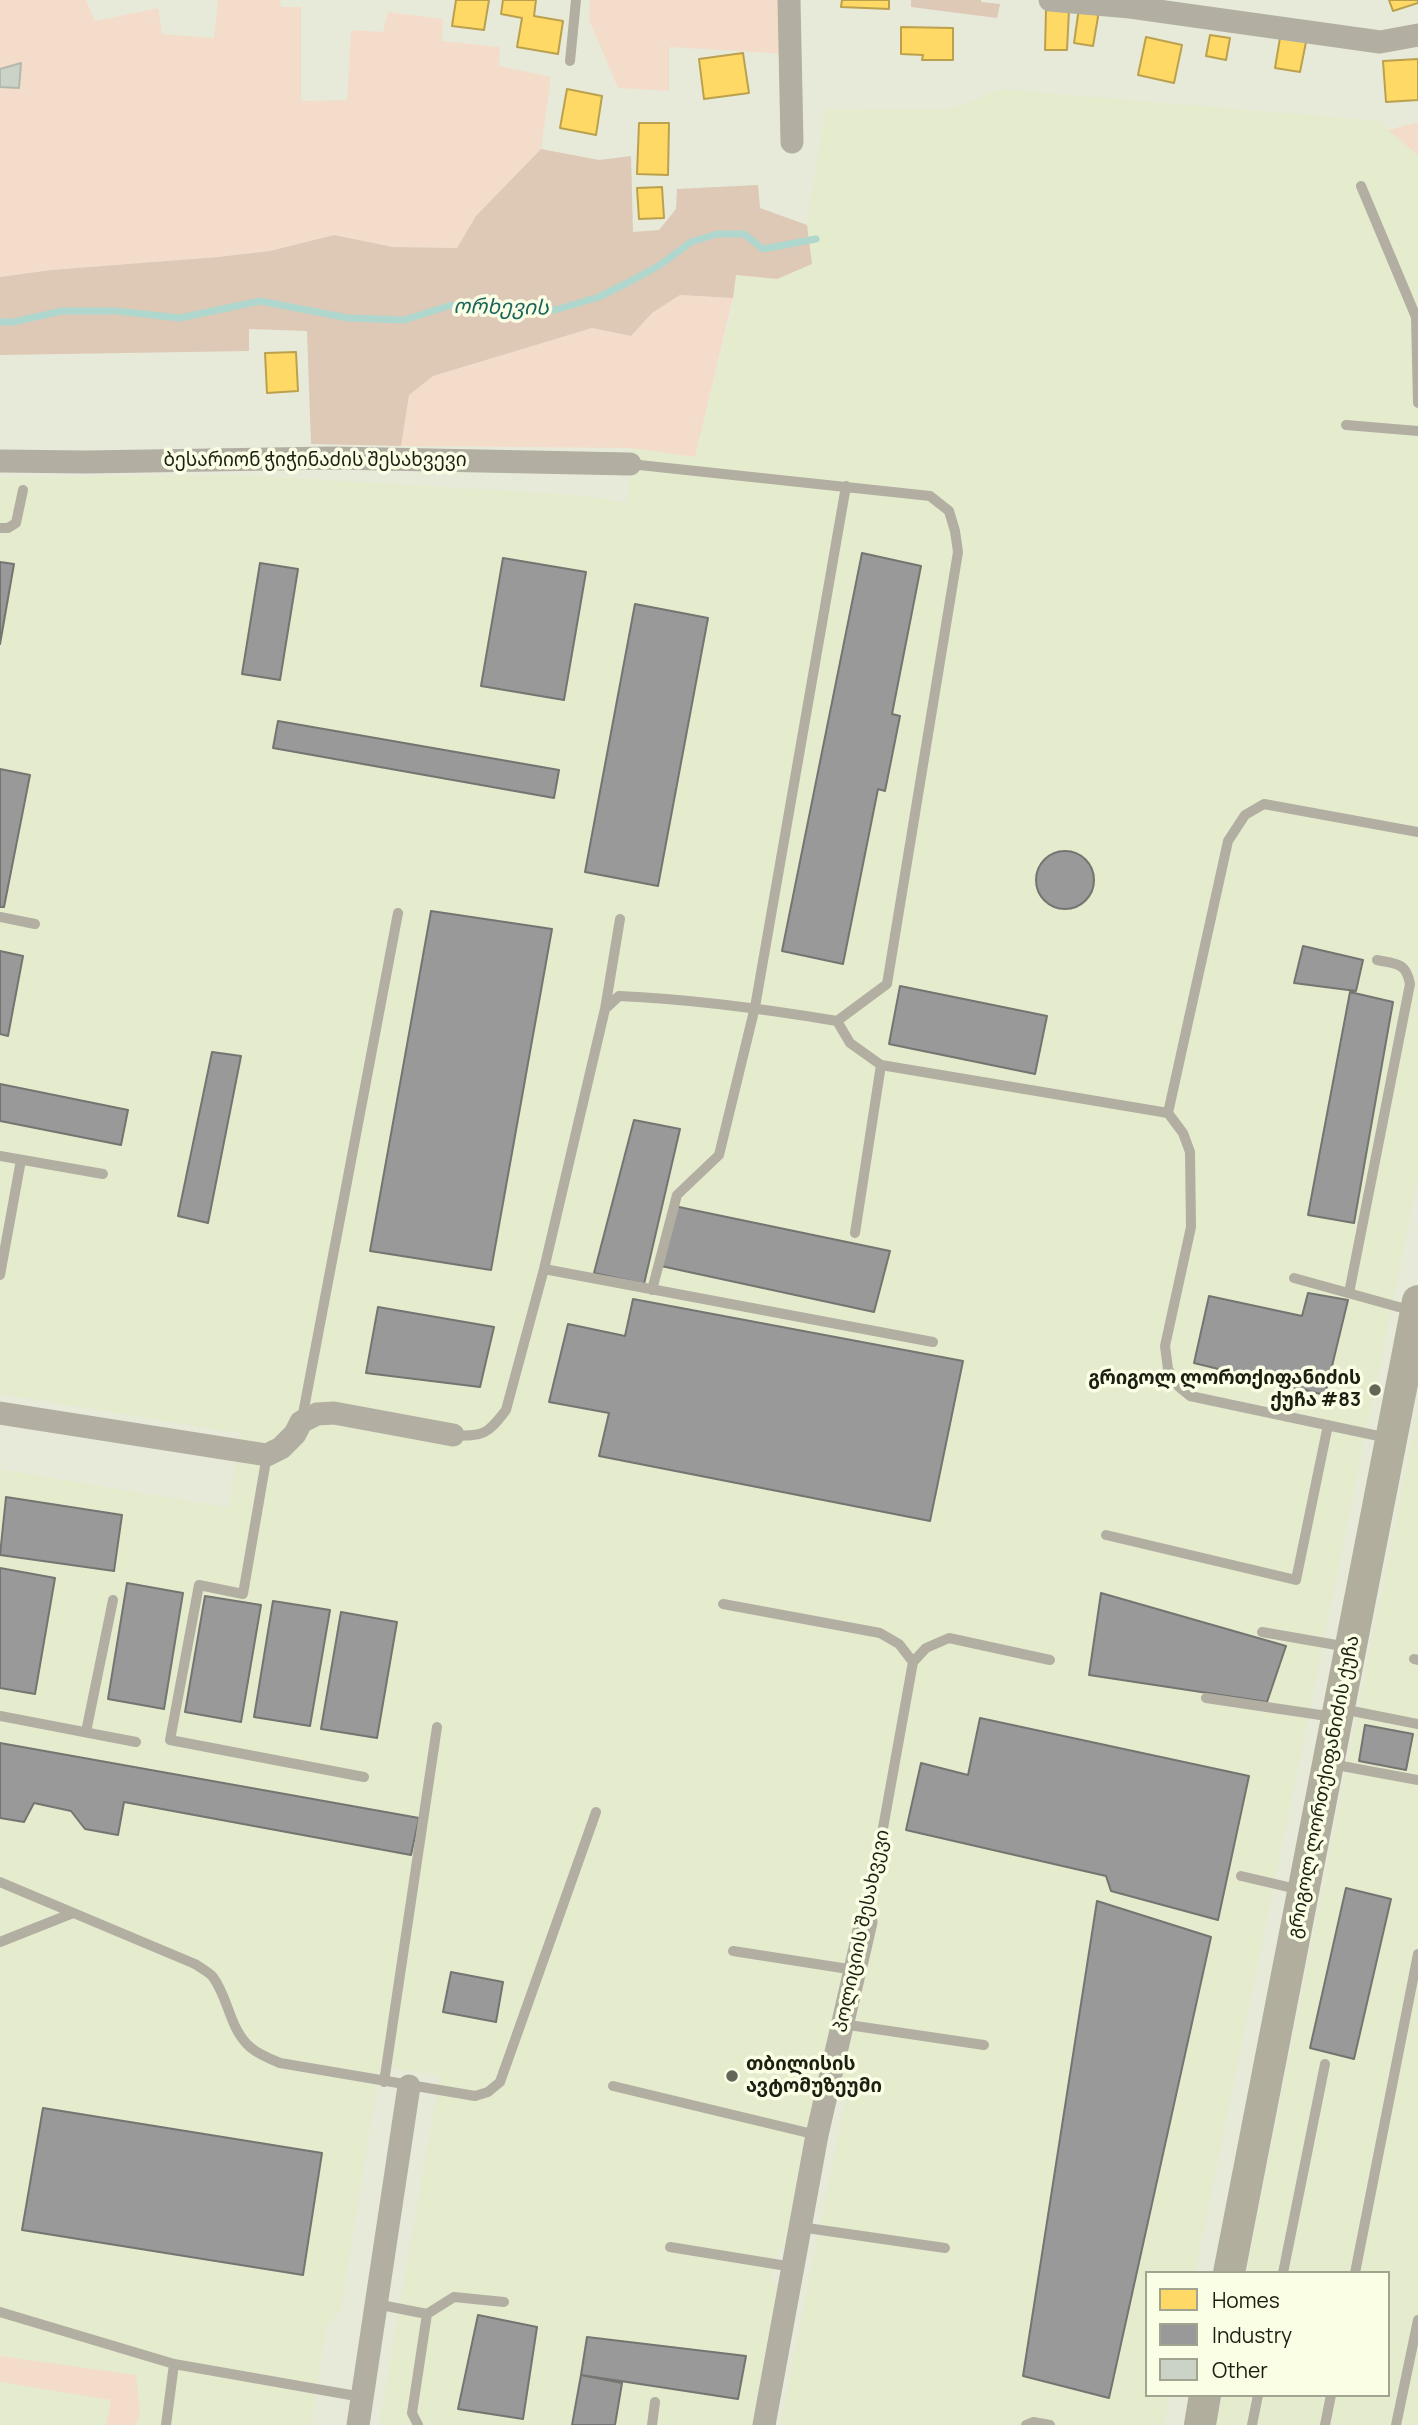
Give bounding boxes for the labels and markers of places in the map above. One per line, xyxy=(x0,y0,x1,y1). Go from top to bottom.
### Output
place label: გრიგოლ ლორთქიფანიძის ქუჩა #83 xyxy=(1088,1368,1361,1412)
marker: გრიგოლ ლორთქიფანიძის ქუჩა #83 xyxy=(1367,1382,1383,1398)
place label: თბილისის ავტომუზეუმი xyxy=(746,2054,882,2098)
marker: თბილისის ავტომუზეუმი xyxy=(724,2068,740,2084)

